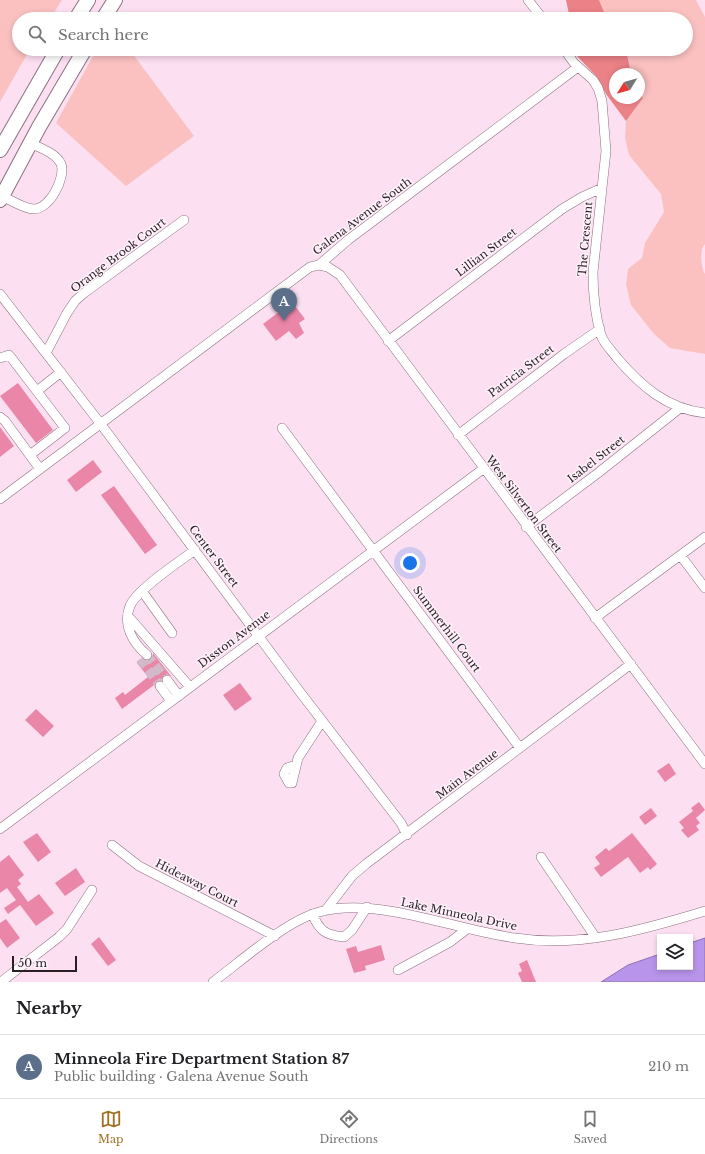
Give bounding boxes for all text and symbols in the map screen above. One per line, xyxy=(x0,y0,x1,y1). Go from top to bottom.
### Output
search box xyxy=(12,12,693,56)
icon: search xyxy=(26,23,48,45)
text: Search here xyxy=(58,25,149,44)
north arrow xyxy=(609,68,645,104)
street label: Galena Avenue South xyxy=(310,174,415,258)
street label: The Crescent xyxy=(575,200,595,277)
street label: Orange Brook Court xyxy=(68,214,169,295)
street label: Lillian Street xyxy=(453,224,520,279)
pin: A xyxy=(271,288,297,321)
street label: Patricia Street xyxy=(485,341,557,400)
street label: Isabel Street xyxy=(565,432,628,486)
street label: West Silverton Street xyxy=(482,452,566,556)
street label: Center Street xyxy=(186,522,242,591)
your location xyxy=(400,553,420,573)
street label: Summerhill Court xyxy=(410,583,484,675)
street label: Disston Avenue xyxy=(195,607,273,671)
street label: Main Avenue xyxy=(433,746,501,802)
street label: Hideaway Court xyxy=(153,856,242,910)
street label: Lake Minneola Drive xyxy=(400,895,518,933)
map controls xyxy=(657,934,693,970)
button: layers xyxy=(657,934,693,970)
scale bar xyxy=(12,954,77,973)
text: 50 m xyxy=(18,956,47,970)
text: Nearby xyxy=(16,998,82,1019)
text: Minneola Fire Department Station 87 xyxy=(54,1049,349,1068)
text: A xyxy=(24,1058,34,1075)
text: 210 m xyxy=(648,1058,689,1075)
text: Public building · Galena Avenue South xyxy=(54,1068,308,1085)
tab: Map xyxy=(98,1108,124,1146)
tab: Directions xyxy=(319,1108,378,1146)
tab: Saved xyxy=(574,1108,607,1146)

